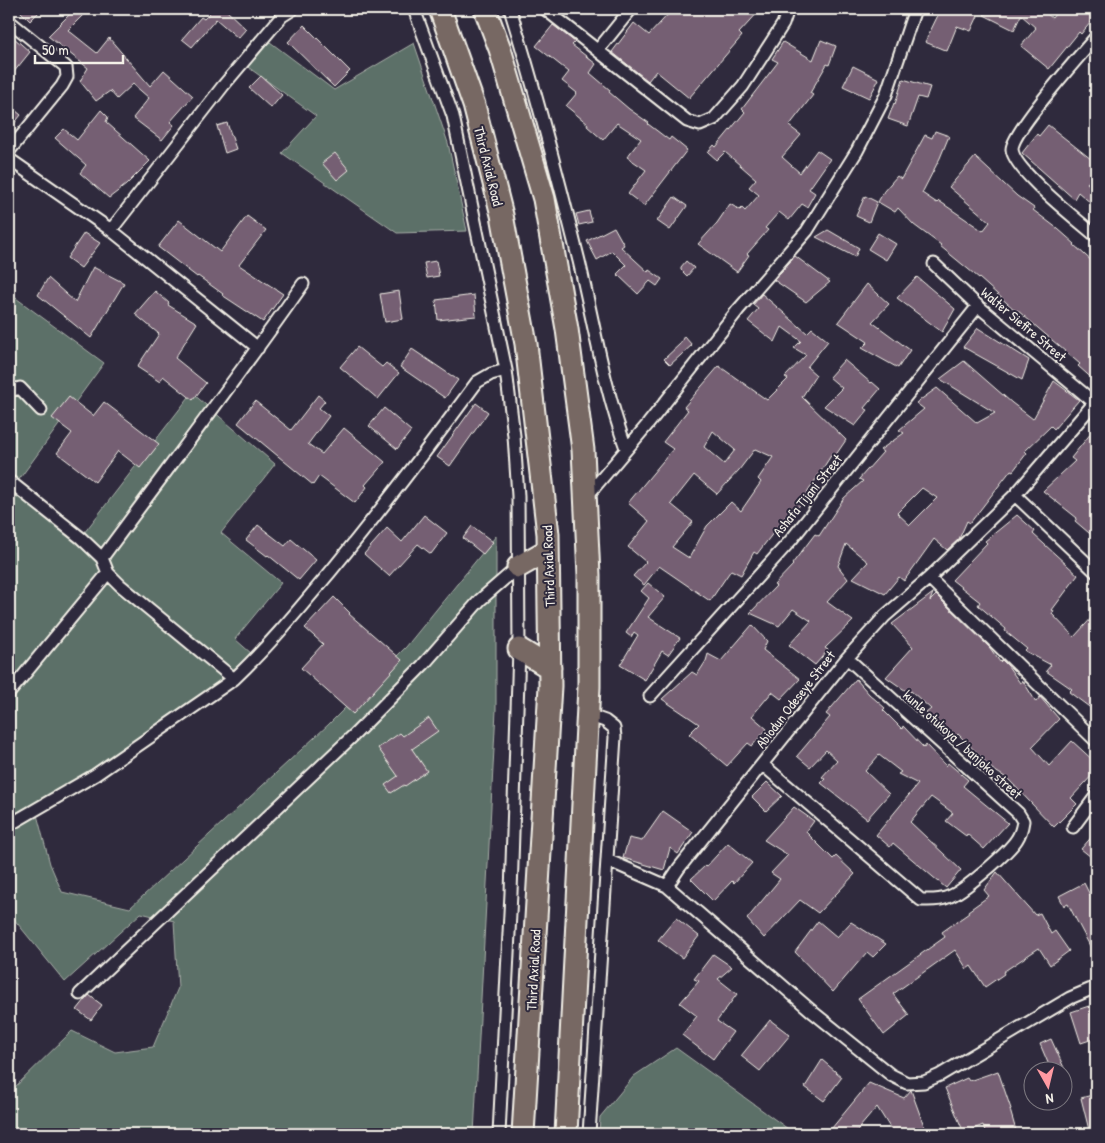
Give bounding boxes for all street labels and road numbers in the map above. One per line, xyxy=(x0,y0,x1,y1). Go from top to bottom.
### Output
street label: Third Axial Road xyxy=(470,124,508,208)
street label: Walter Sieffre Street xyxy=(977,283,1071,365)
street label: Ashafa Tijani Street xyxy=(768,450,847,541)
street label: Third Axial Road xyxy=(537,525,559,607)
street label: Abiodun Odeseye Street xyxy=(751,646,840,752)
street label: kunle otukoya / banjoko street xyxy=(899,685,1027,804)
street label: Third Axial Road xyxy=(521,928,545,1011)

